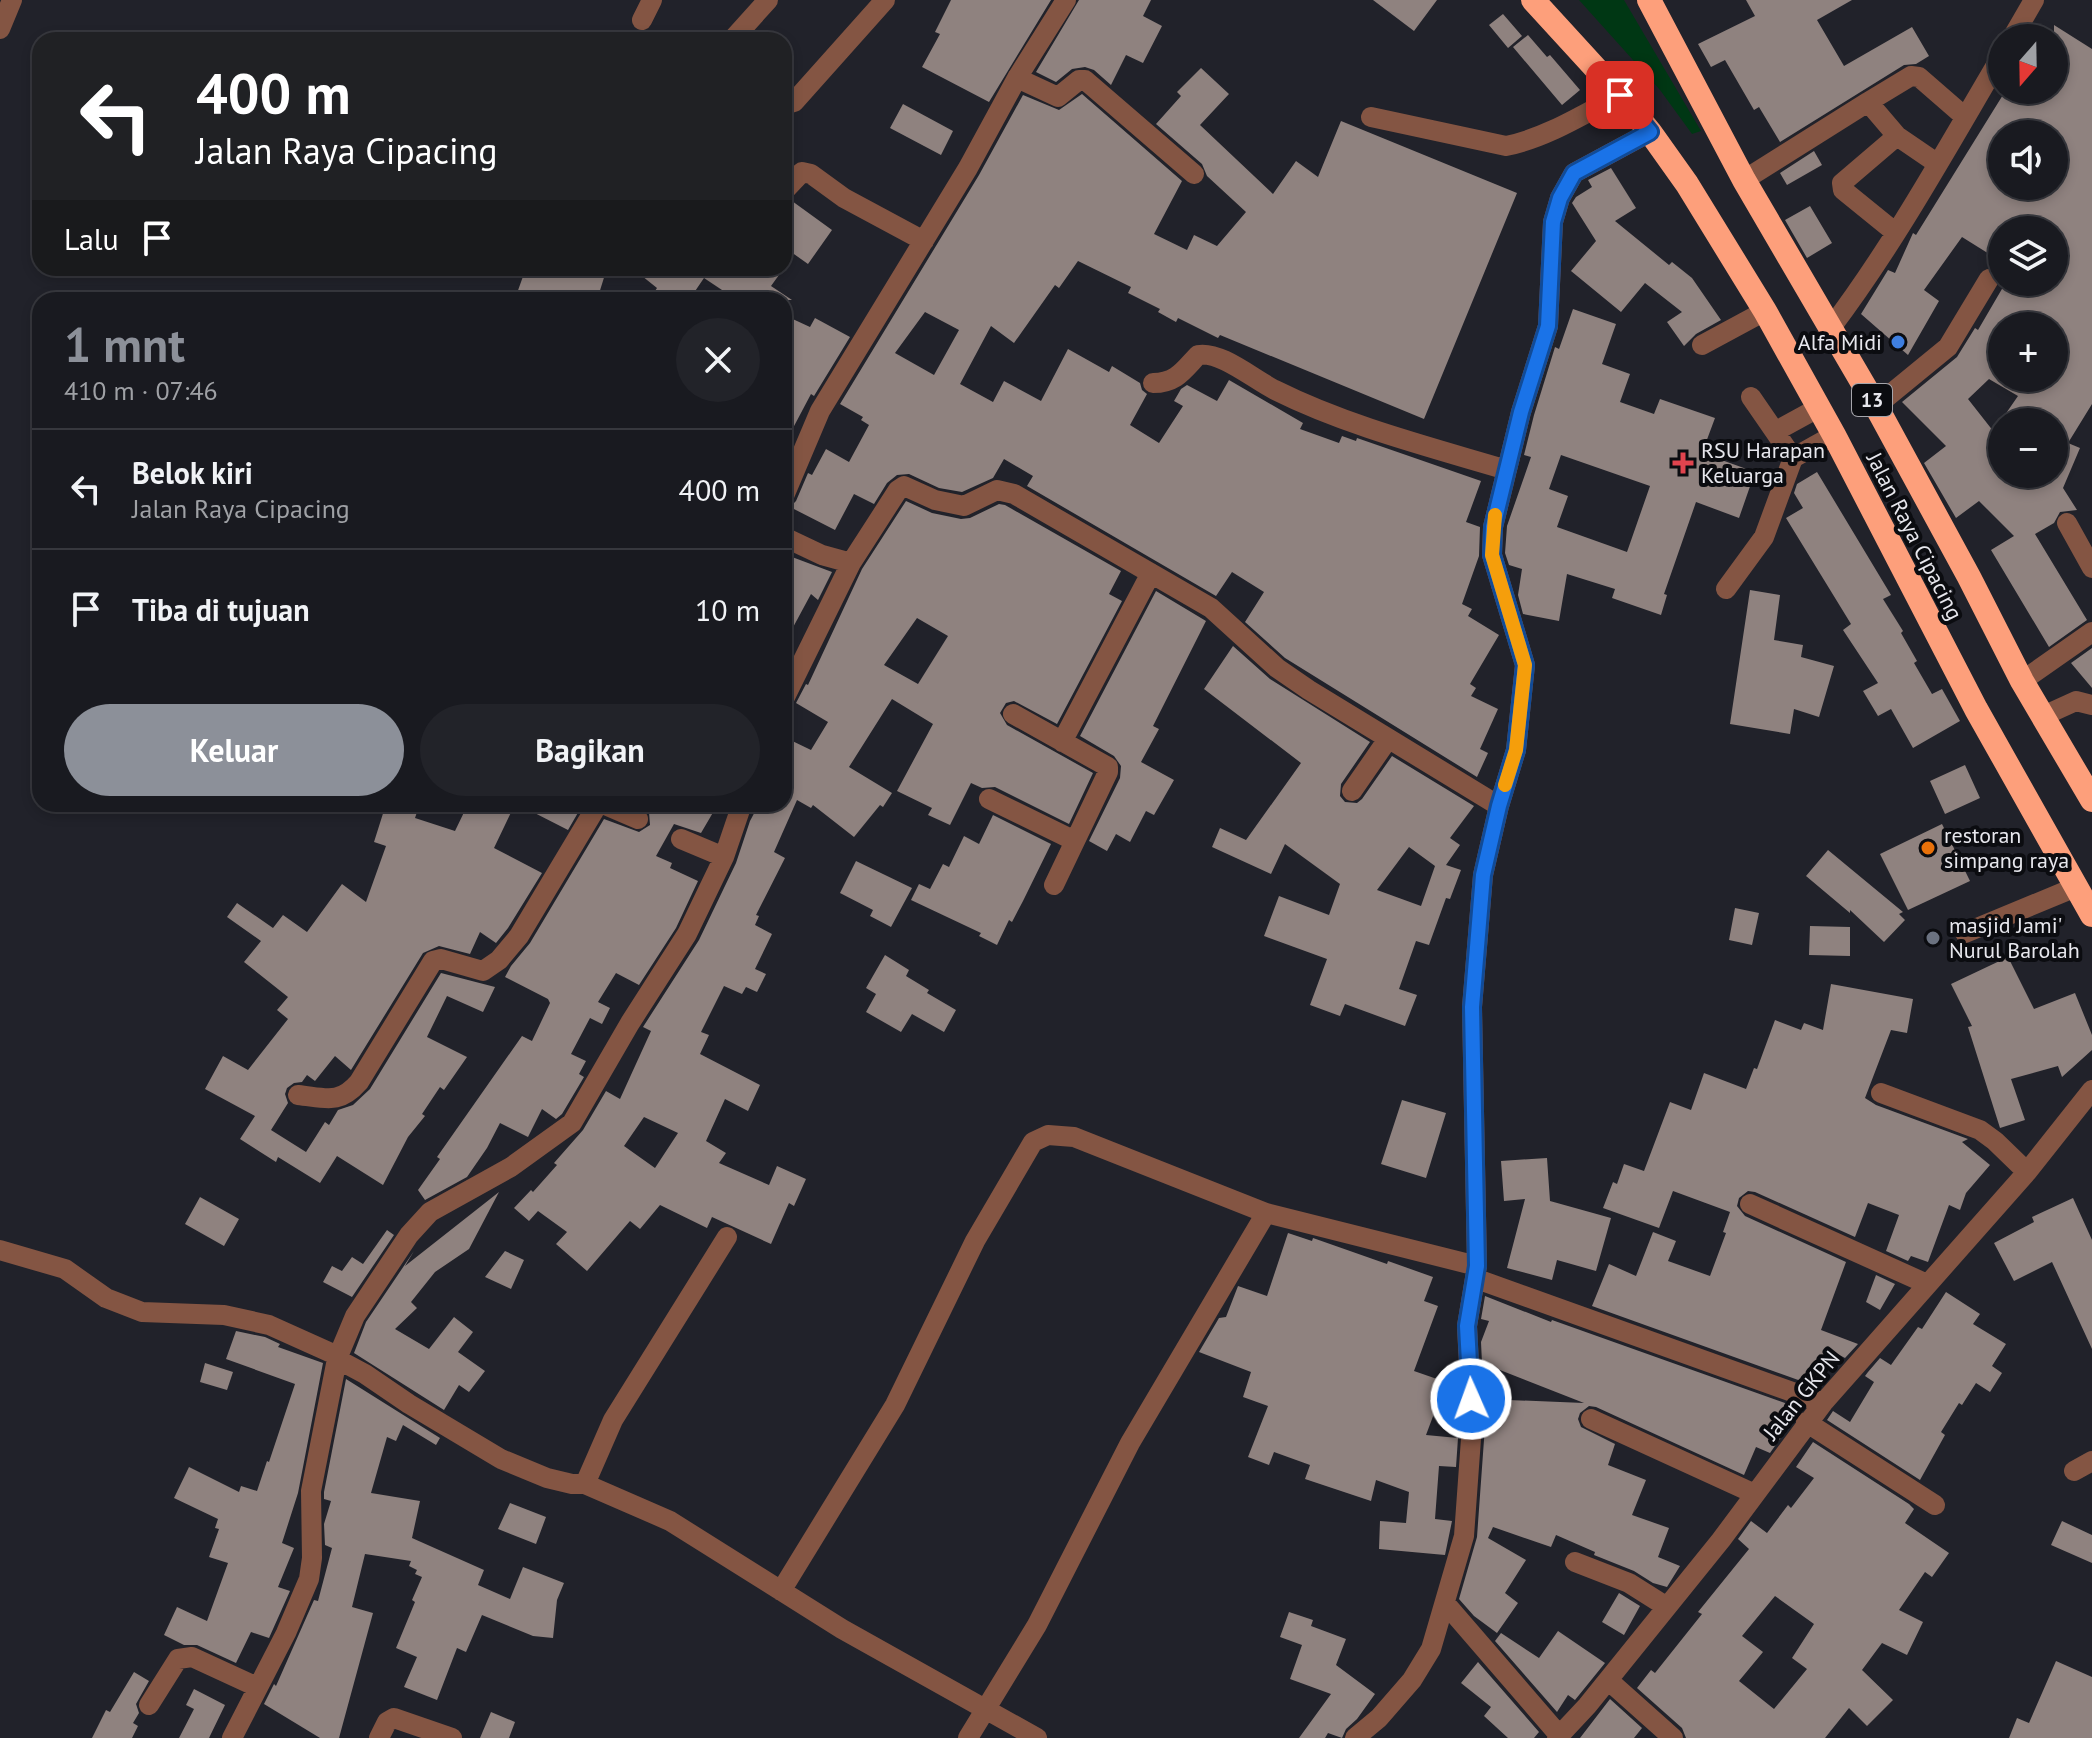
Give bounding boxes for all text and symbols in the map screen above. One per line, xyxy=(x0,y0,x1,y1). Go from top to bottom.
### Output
north arrow xyxy=(1988,24,2068,104)
map controls xyxy=(1988,24,2068,488)
text: 400 m xyxy=(196,57,351,129)
pin xyxy=(1586,61,1654,129)
icon: left xyxy=(64,64,168,168)
icon: arrive xyxy=(1598,73,1642,117)
button: sound xyxy=(1988,120,2068,200)
text: Jalan Raya Cipacing xyxy=(196,127,498,174)
icon: arrive xyxy=(135,216,179,260)
button: layers xyxy=(1988,216,2068,296)
text: Lalu xyxy=(64,219,119,258)
button: + xyxy=(1988,312,2068,392)
text: 1 mnt xyxy=(64,313,185,375)
button: close xyxy=(676,318,760,402)
place label: Alfa Midi xyxy=(1798,328,1882,356)
marker: Alfa Midi xyxy=(1889,333,1907,351)
text: 410 m · 07:46 xyxy=(64,374,218,407)
road number: 13 xyxy=(1852,384,1892,416)
button: − xyxy=(1988,408,2068,488)
place label: RSU Harapan Keluarga xyxy=(1701,436,1825,489)
street label: Jalan Raya Cipacing xyxy=(1860,447,1969,624)
marker: RSU Harapan Keluarga xyxy=(1672,452,1694,474)
text: Belok kiri xyxy=(132,453,253,492)
icon: left xyxy=(64,467,108,511)
text: 400 m xyxy=(679,470,760,509)
text: Jalan Raya Cipacing xyxy=(132,492,350,525)
icon: arrive xyxy=(64,587,108,631)
text: Tiba di tujuan xyxy=(132,590,310,629)
text: 10 m xyxy=(695,590,760,629)
button: Keluar xyxy=(64,704,404,796)
button: Bagikan xyxy=(420,704,760,796)
place label: restoran simpang raya xyxy=(1944,821,2069,874)
marker: restoran simpang raya xyxy=(1919,839,1937,857)
place label: masjid Jami' Nurul Barolah xyxy=(1949,911,2080,964)
marker: masjid Jami' Nurul Barolah xyxy=(1924,929,1942,947)
street label: Jalan GKPN xyxy=(1756,1345,1845,1446)
position arrow xyxy=(1429,1357,1513,1441)

